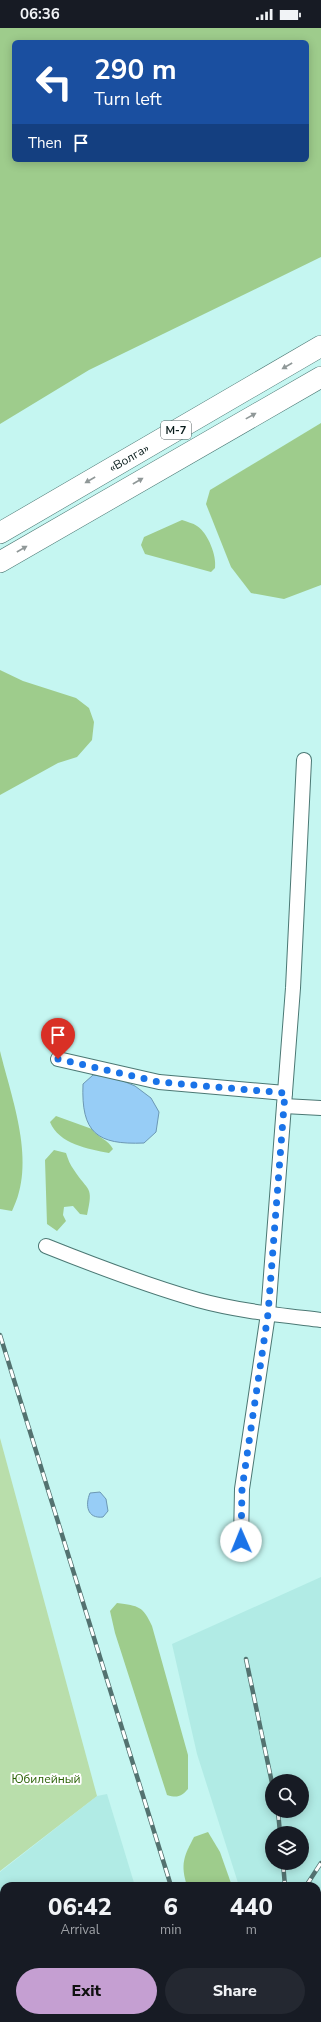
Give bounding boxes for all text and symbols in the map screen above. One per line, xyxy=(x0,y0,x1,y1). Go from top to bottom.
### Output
text: 06:36 xyxy=(20,4,60,24)
text: 290 m xyxy=(94,51,177,89)
icon: left xyxy=(28,56,80,108)
text: Turn left xyxy=(94,87,162,111)
icon: arrive xyxy=(70,132,92,154)
text: Then xyxy=(28,133,62,153)
one-way arrow xyxy=(281,362,293,369)
one-way arrow xyxy=(245,413,257,420)
road number: М-7 xyxy=(161,421,191,439)
street label: «Волга» xyxy=(106,440,152,476)
one-way arrow xyxy=(84,477,96,484)
one-way arrow xyxy=(132,478,144,485)
one-way arrow xyxy=(16,545,28,552)
pin xyxy=(41,1018,75,1059)
icon: arrive xyxy=(47,1024,69,1046)
position arrow xyxy=(220,1520,262,1562)
park label: Юбилейный xyxy=(11,1771,81,1787)
map controls xyxy=(265,1774,309,1870)
button: search xyxy=(265,1774,309,1818)
button: layers xyxy=(265,1826,309,1870)
text: 06:42 xyxy=(48,1891,112,1923)
text: 6 xyxy=(164,1891,178,1923)
text: 440 xyxy=(230,1891,273,1923)
text: Arrival xyxy=(60,1921,100,1939)
text: min xyxy=(160,1921,182,1939)
text: m xyxy=(246,1921,257,1939)
button: Exit xyxy=(16,1968,157,2014)
button: Share xyxy=(165,1968,305,2014)

